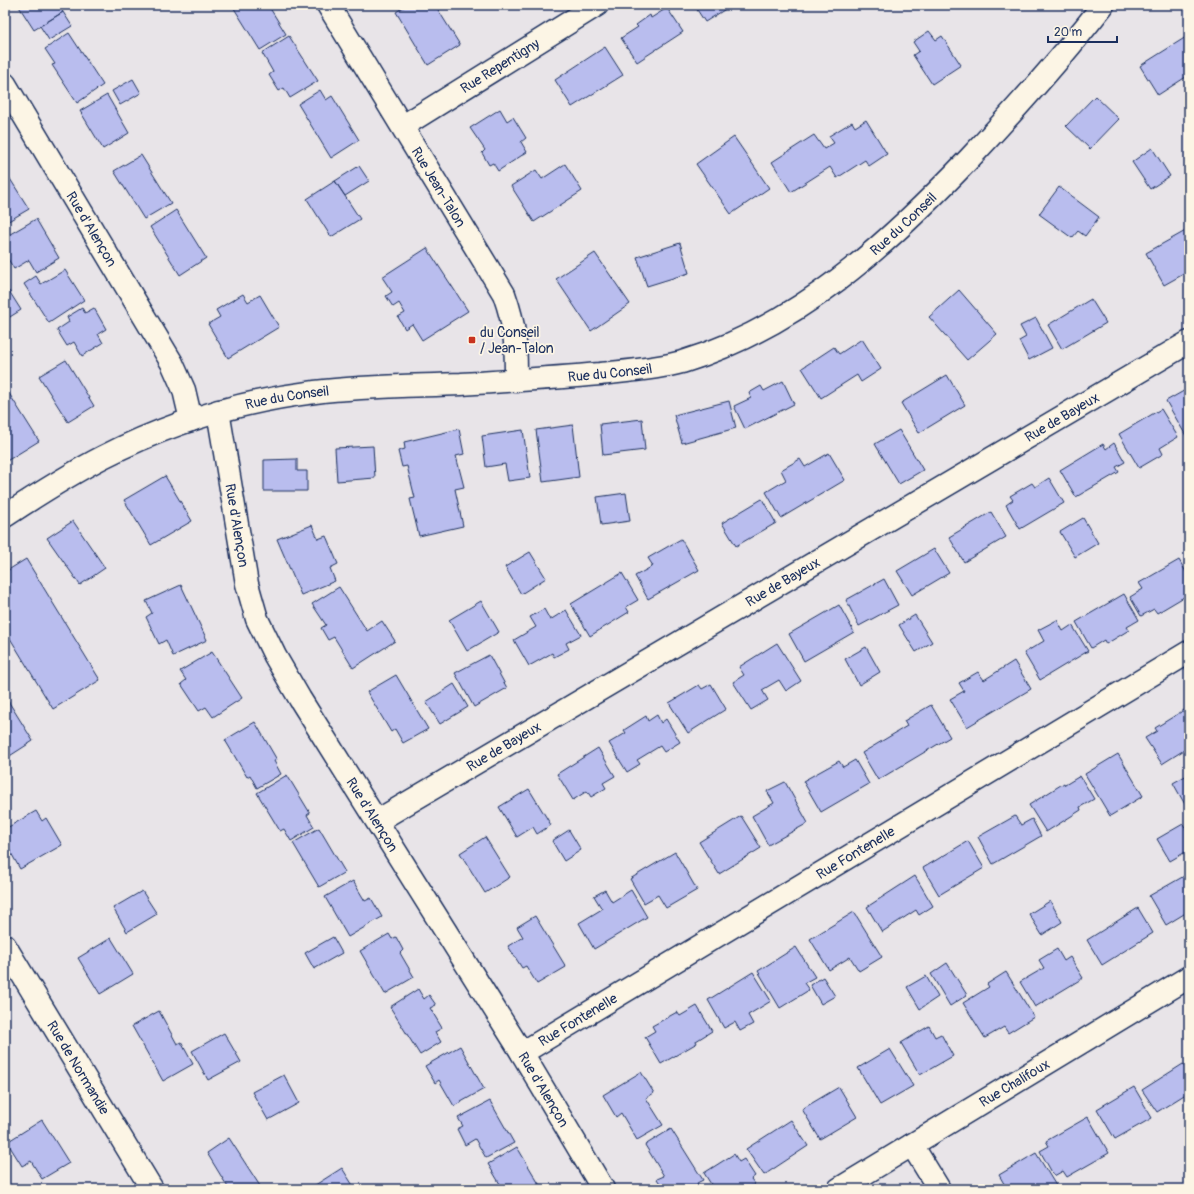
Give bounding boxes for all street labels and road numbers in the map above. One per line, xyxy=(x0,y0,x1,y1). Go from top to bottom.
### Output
street label: Rue Repentigny xyxy=(457,35,543,97)
street label: Rue Jean-Talon xyxy=(407,144,469,230)
street label: Rue d'Alençon xyxy=(62,189,120,270)
street label: Rue du Conseil xyxy=(867,189,940,259)
street label: Rue du Conseil xyxy=(567,360,653,386)
street label: Rue du Conseil xyxy=(244,382,330,413)
street label: Rue de Bayeux xyxy=(1022,389,1102,446)
street label: Rue d'Alençon xyxy=(221,482,252,569)
street label: Rue de Bayeux xyxy=(743,554,823,611)
street label: Rue de Bayeux xyxy=(464,718,544,775)
street label: Rue d'Alençon xyxy=(342,774,402,855)
street label: Rue Fontenelle xyxy=(813,823,898,883)
street label: Rue Fontenelle xyxy=(536,990,620,1050)
street label: Rue de Normandie xyxy=(43,1018,113,1118)
street label: Rue d'Alençon xyxy=(514,1049,572,1130)
street label: Rue Chalifoux xyxy=(976,1055,1053,1111)

